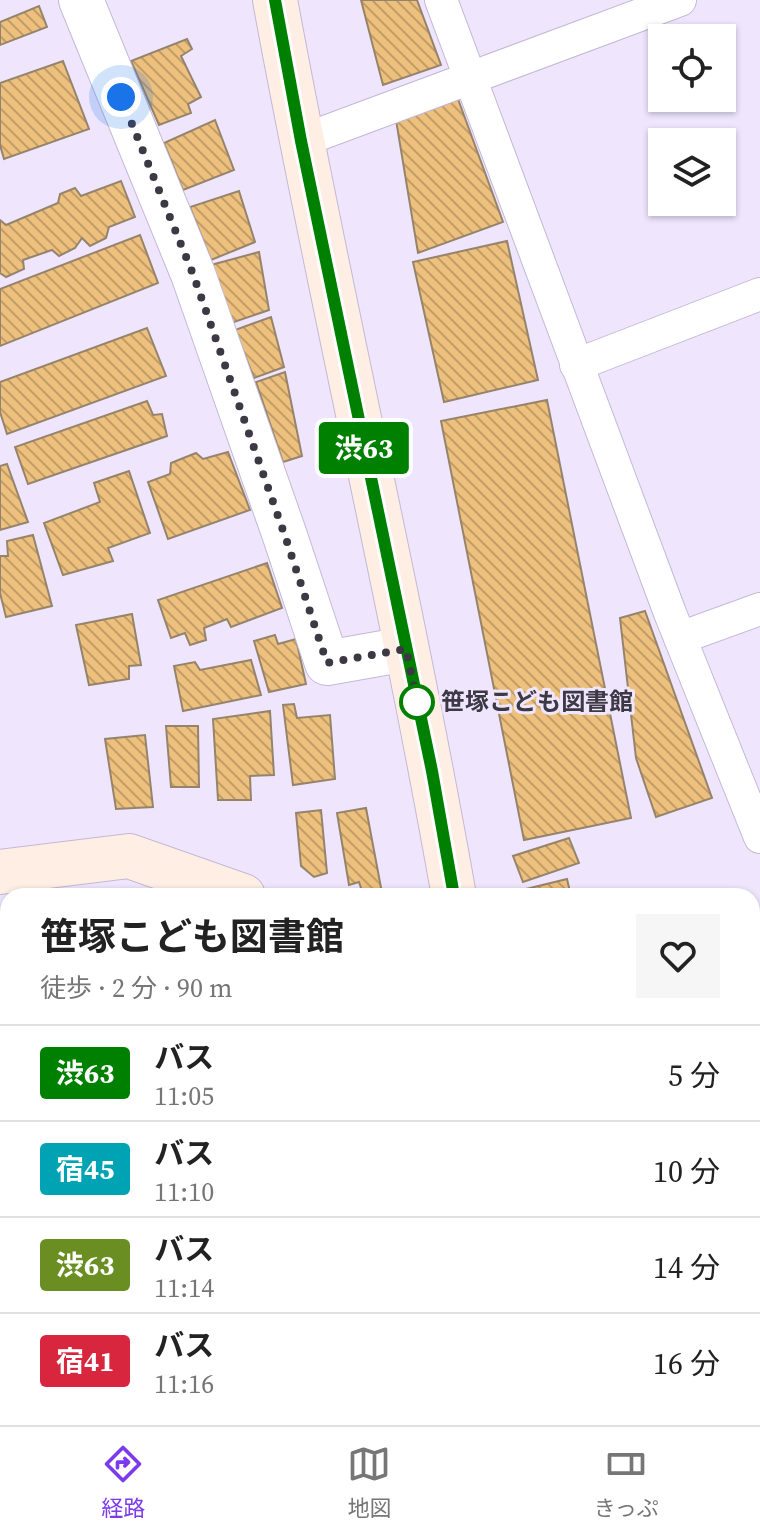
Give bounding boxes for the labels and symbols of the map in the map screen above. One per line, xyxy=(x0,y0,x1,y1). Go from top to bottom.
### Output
your location xyxy=(101,77,141,117)
line badge: 渋63 xyxy=(318,422,410,474)
marker: 笹塚こども図書館 xyxy=(400,685,434,719)
place label: 笹塚こども図書館 xyxy=(441,685,633,718)

